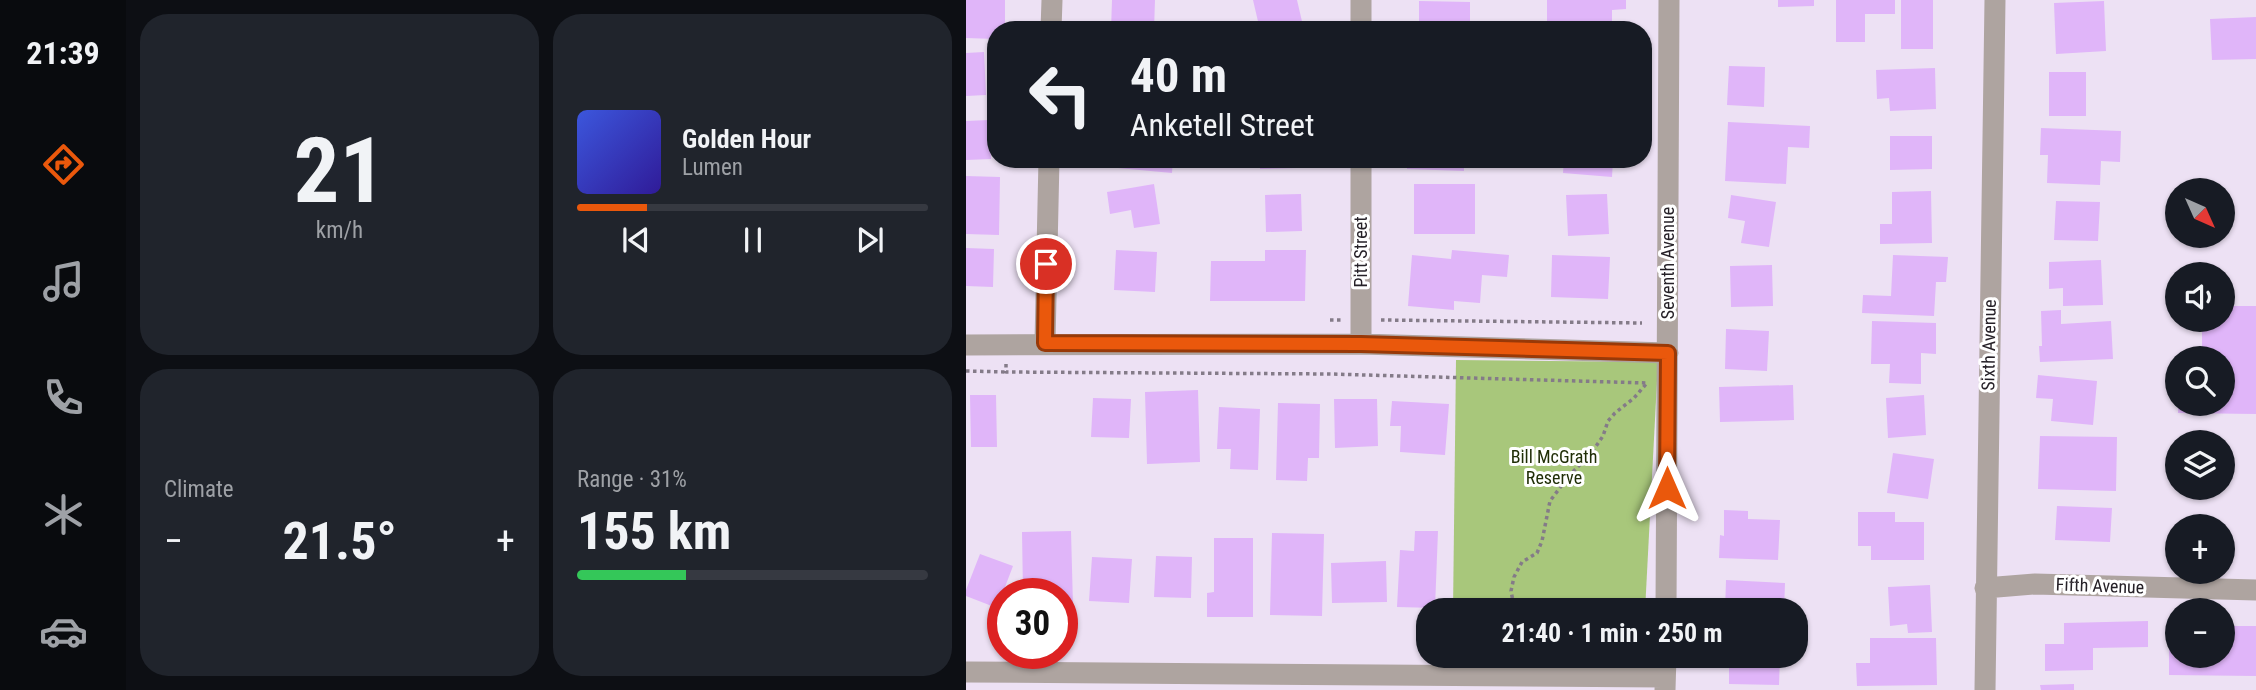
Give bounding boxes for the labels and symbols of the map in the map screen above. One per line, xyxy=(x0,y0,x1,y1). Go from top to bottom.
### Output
north arrow xyxy=(2165,178,2235,248)
street label: Seventh Avenue xyxy=(1657,207,1678,319)
street label: Pitt Street xyxy=(1350,216,1371,288)
pin xyxy=(1016,234,1076,294)
street label: Sixth Avenue xyxy=(1977,299,2000,391)
park label: Bill McGrath Reserve xyxy=(1511,446,1597,488)
position arrow xyxy=(1630,451,1704,525)
street label: Fifth Avenue xyxy=(2055,573,2145,598)
speed limit sign: 30 xyxy=(987,578,1078,669)

